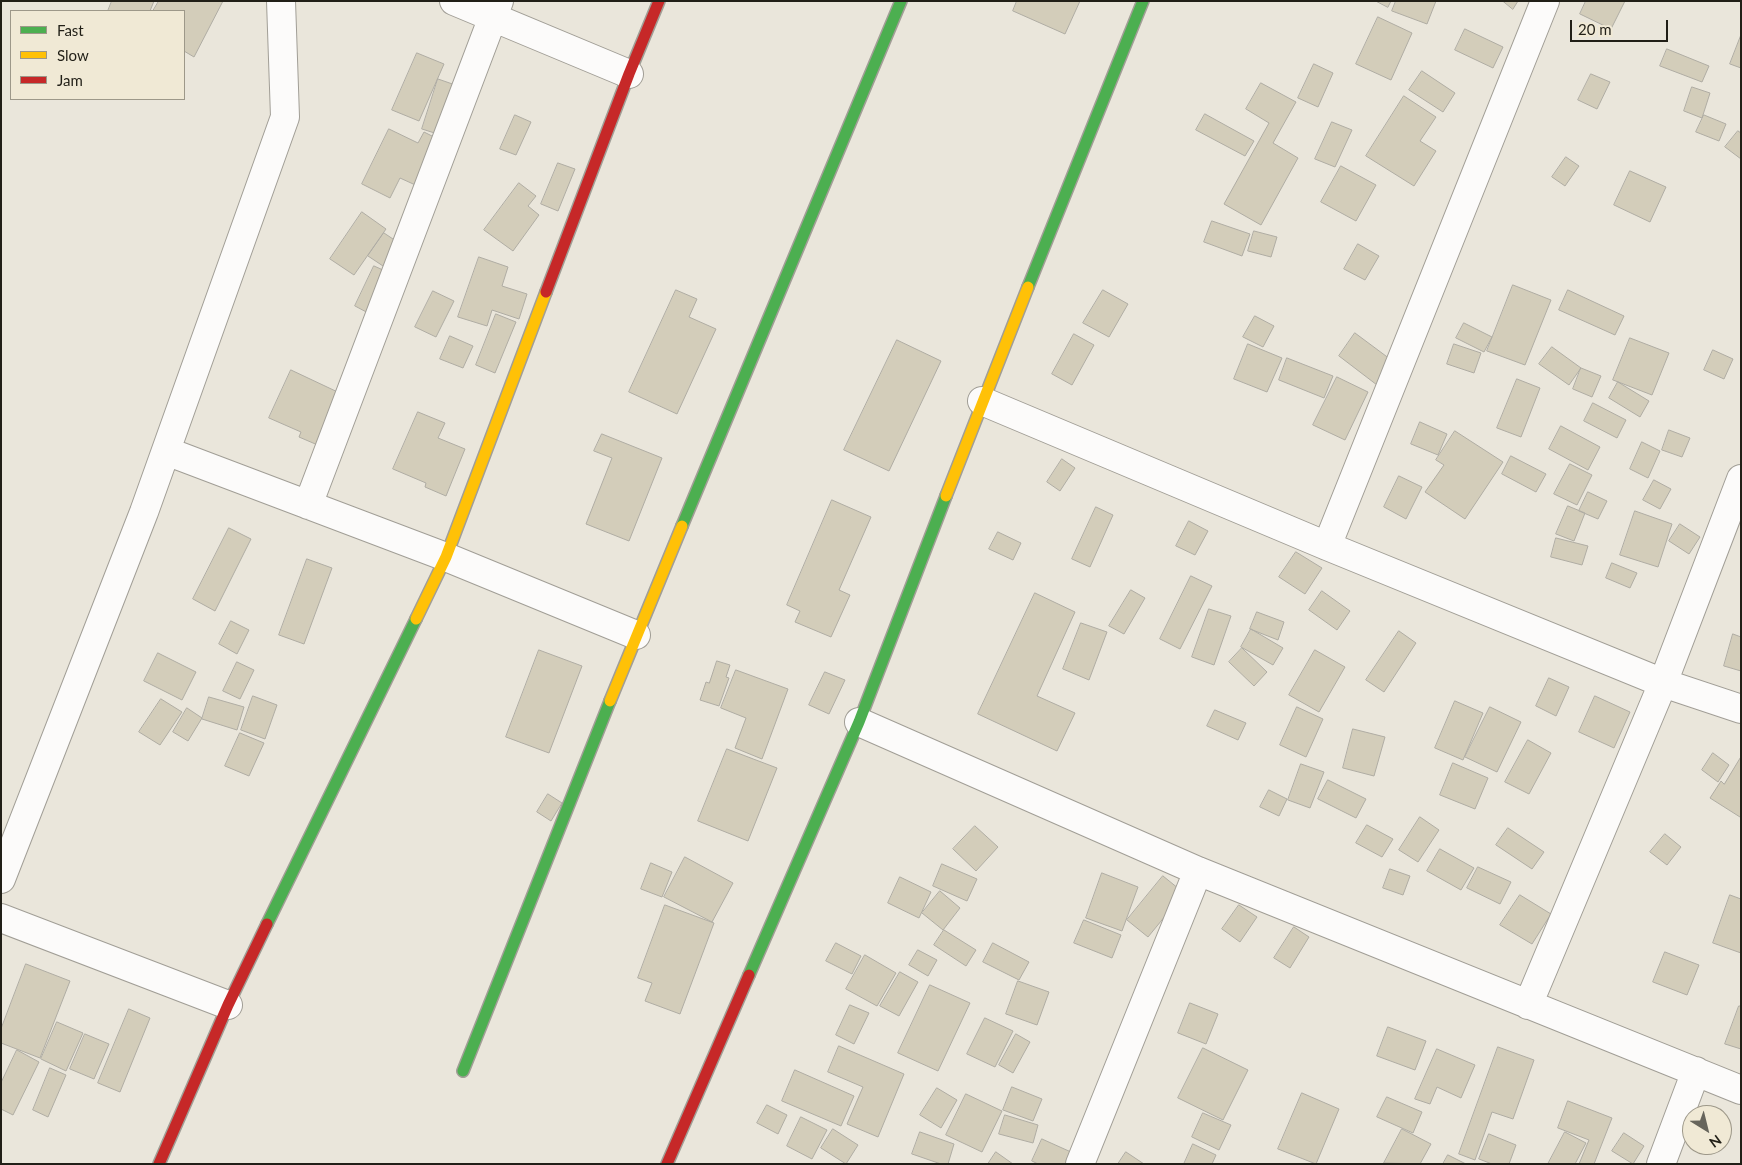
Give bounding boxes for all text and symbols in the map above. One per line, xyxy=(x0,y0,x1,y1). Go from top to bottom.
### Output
legend xyxy=(10,10,185,100)
scale bar xyxy=(1572,10,1670,42)
text: 20 m xyxy=(1578,20,1612,38)
text: Fast xyxy=(57,21,84,39)
text: Slow xyxy=(57,46,89,64)
text: Jam xyxy=(57,71,83,89)
north arrow xyxy=(1682,1105,1732,1155)
text: N xyxy=(1706,1132,1725,1152)

